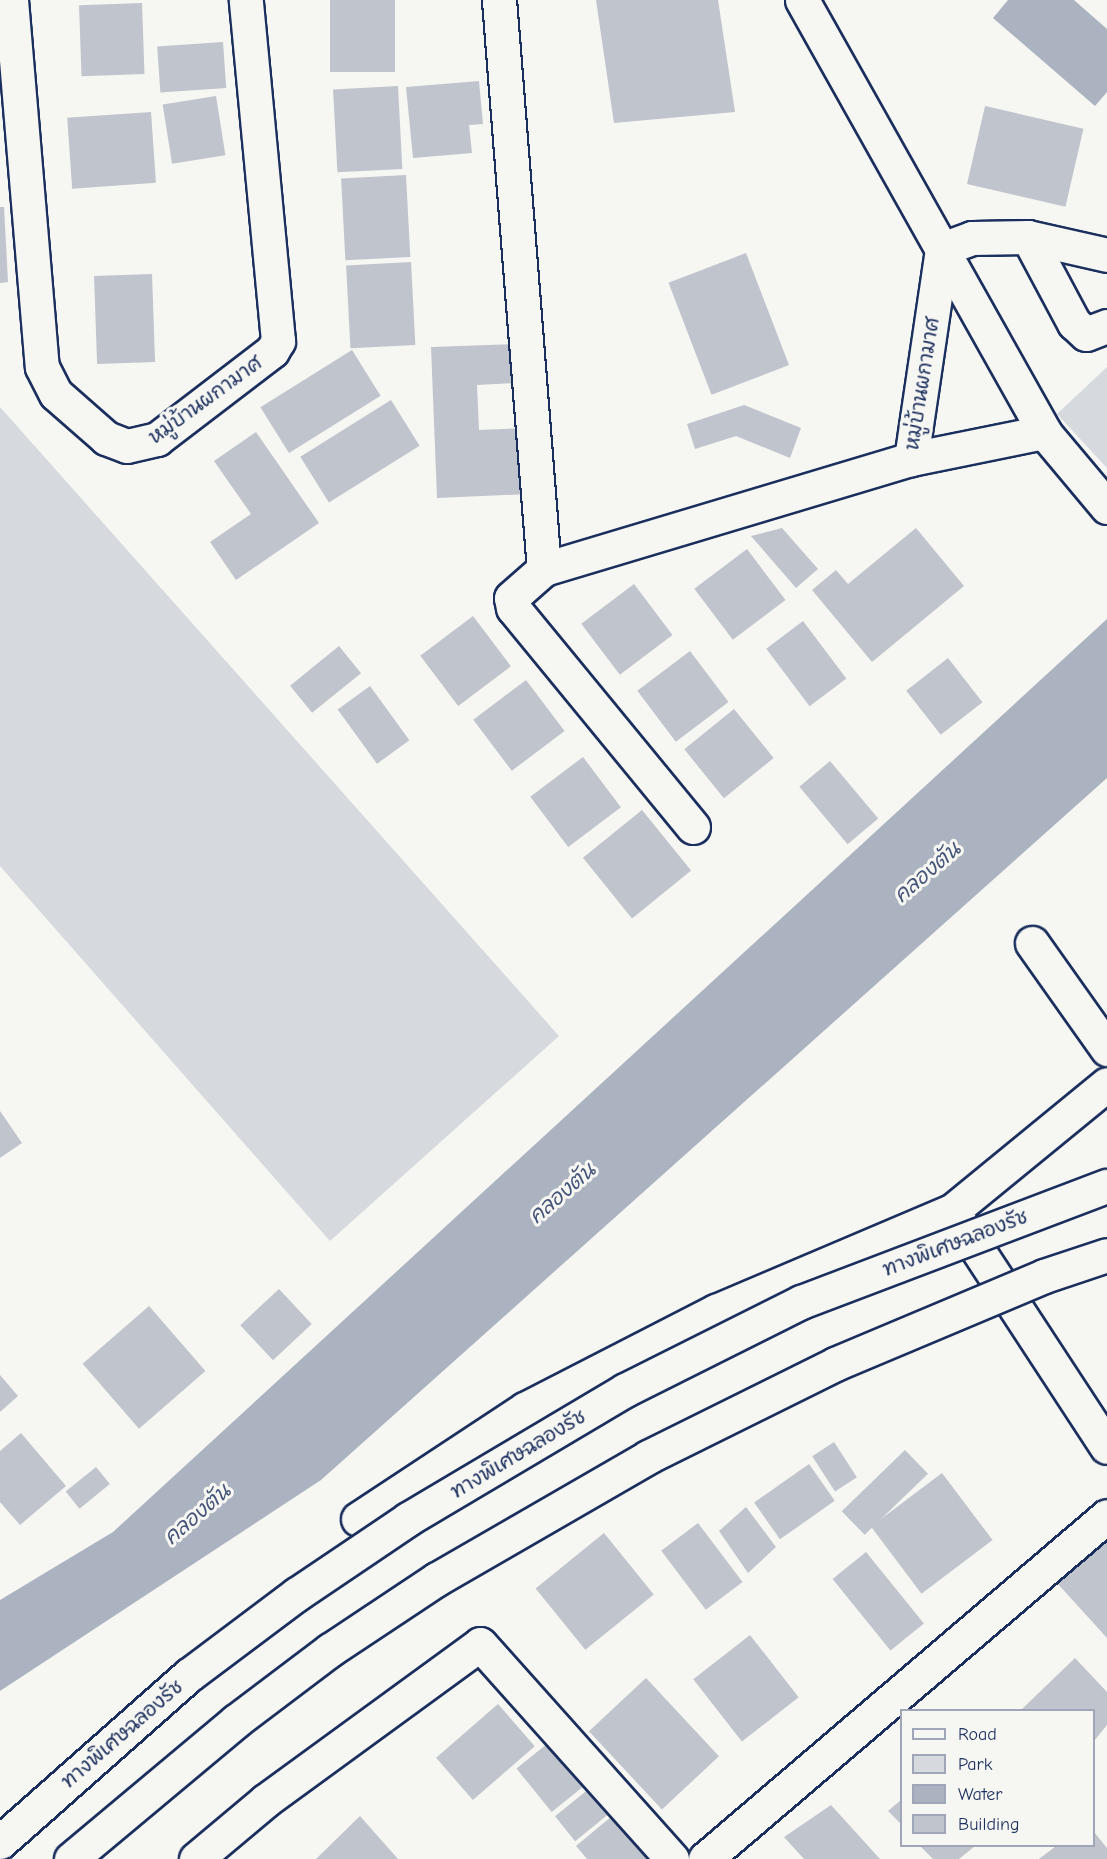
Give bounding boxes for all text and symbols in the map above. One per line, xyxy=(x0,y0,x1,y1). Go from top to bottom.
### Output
street label: หมู่บ้านผกามาศ xyxy=(900,316,944,452)
street label: หมู่บ้านผกามาศ xyxy=(144,351,266,449)
water label: คลองตัน xyxy=(888,836,966,908)
water label: คลองตัน xyxy=(523,1157,601,1229)
street label: ทางพิเศษฉลองรัช xyxy=(879,1204,1031,1282)
street label: ทางพิเศษฉลองรัช xyxy=(446,1404,590,1504)
water label: คลองตัน xyxy=(158,1478,236,1550)
street label: ทางพิเศษฉลองรัช xyxy=(56,1675,188,1793)
legend xyxy=(900,1709,1095,1847)
text: Road xyxy=(958,1724,997,1745)
text: Park xyxy=(958,1754,992,1775)
text: Water xyxy=(958,1784,1002,1805)
text: Building xyxy=(958,1814,1020,1835)

